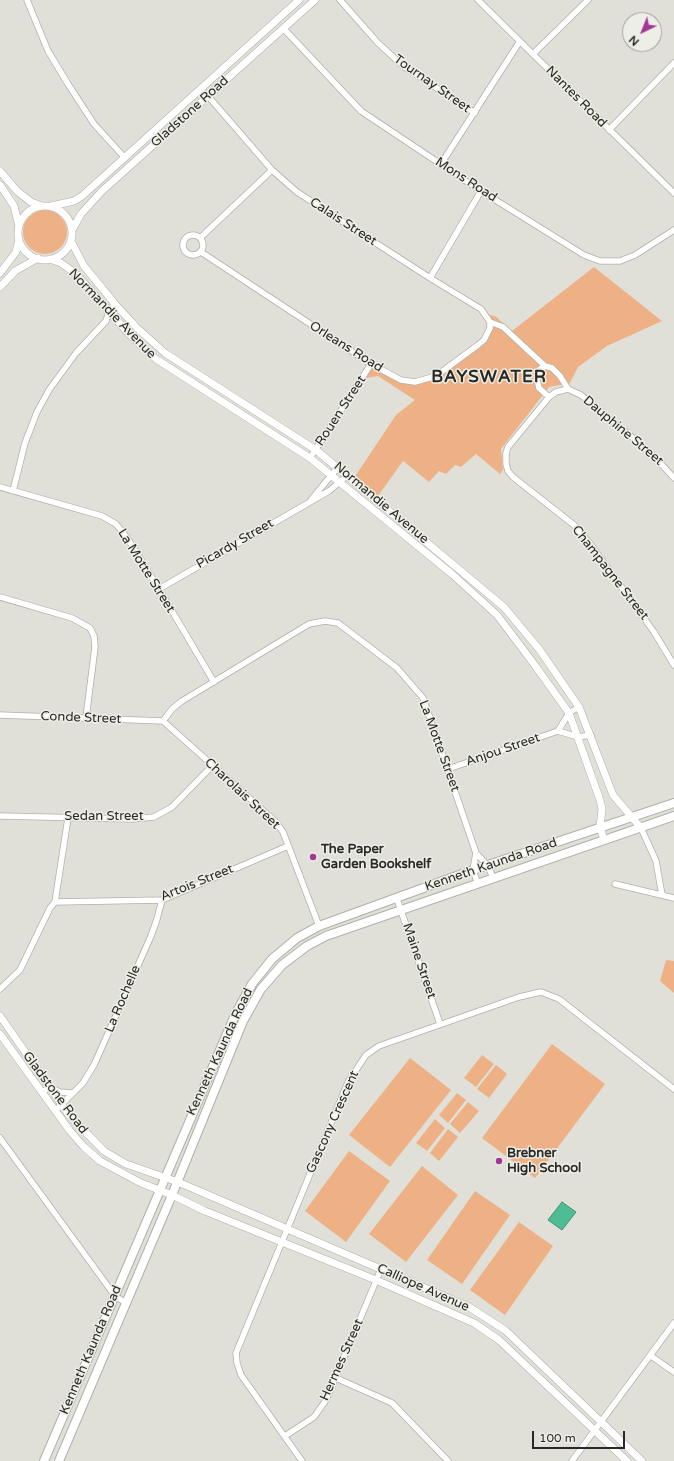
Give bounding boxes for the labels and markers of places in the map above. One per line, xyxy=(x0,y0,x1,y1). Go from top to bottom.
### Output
place label: The Paper Garden Bookshelf xyxy=(321,842,431,873)
marker: The Paper Garden Bookshelf xyxy=(308,852,318,862)
place label: Brebner High School xyxy=(507,1146,581,1177)
marker: Brebner High School xyxy=(494,1156,504,1166)

